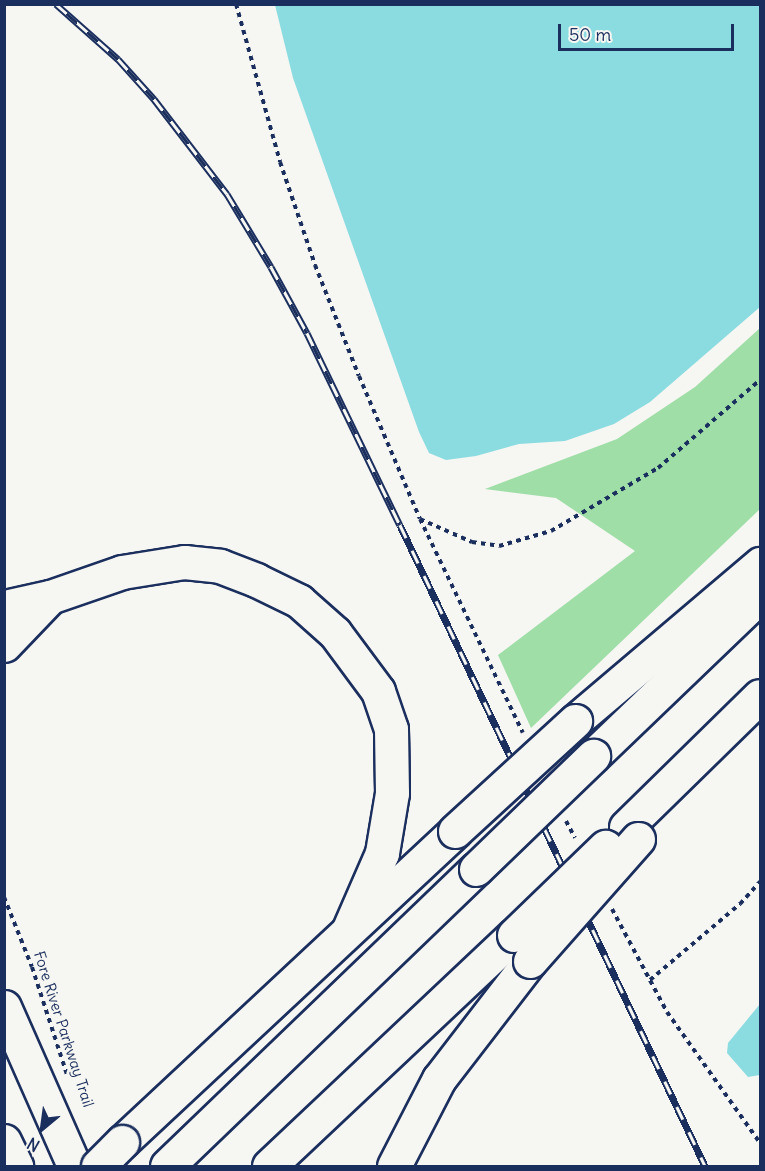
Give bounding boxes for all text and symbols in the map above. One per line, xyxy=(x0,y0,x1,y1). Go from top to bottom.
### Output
scale bar xyxy=(561,12,736,50)
text: 50 m xyxy=(569,23,611,46)
street label: Fore River Parkway Trail xyxy=(30,949,98,1109)
north arrow xyxy=(12,1099,72,1159)
text: N xyxy=(24,1133,43,1156)

